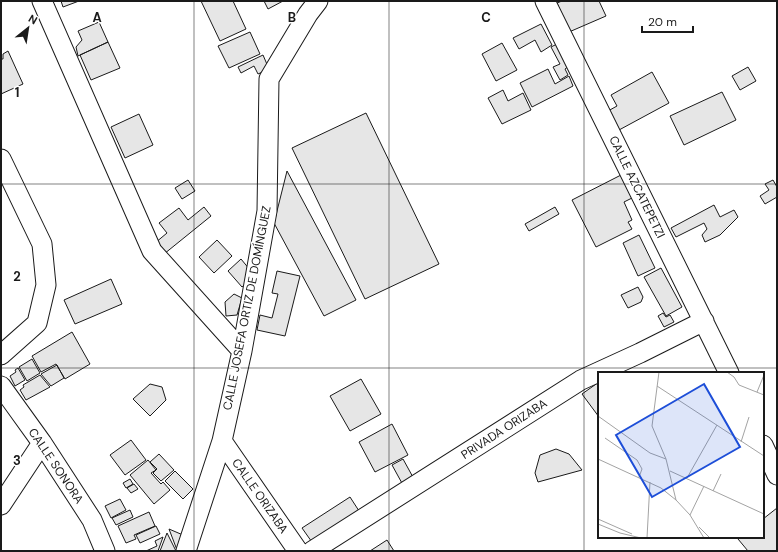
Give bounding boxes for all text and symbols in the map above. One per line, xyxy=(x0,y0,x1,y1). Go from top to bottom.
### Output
north arrow xyxy=(8,8,48,48)
scale bar xyxy=(642,8,693,34)
text: A xyxy=(92,9,102,26)
text: B xyxy=(288,9,296,26)
text: C xyxy=(481,9,491,26)
text: N xyxy=(26,11,40,27)
text: 20 m xyxy=(648,14,677,30)
text: 1 xyxy=(15,84,19,101)
street label: CALLE AZCATEPETZI xyxy=(605,133,669,241)
street label: CALLE JOSEFA ORTIZ DE DOMÍNGUEZ xyxy=(219,205,275,411)
text: 2 xyxy=(13,268,21,285)
inset map xyxy=(598,372,764,538)
street label: PRIVADA ORIZABA xyxy=(458,395,550,463)
street label: CALLE SONORA xyxy=(25,425,87,507)
text: 3 xyxy=(13,452,21,469)
street label: CALLE ORIZABA xyxy=(228,455,292,537)

